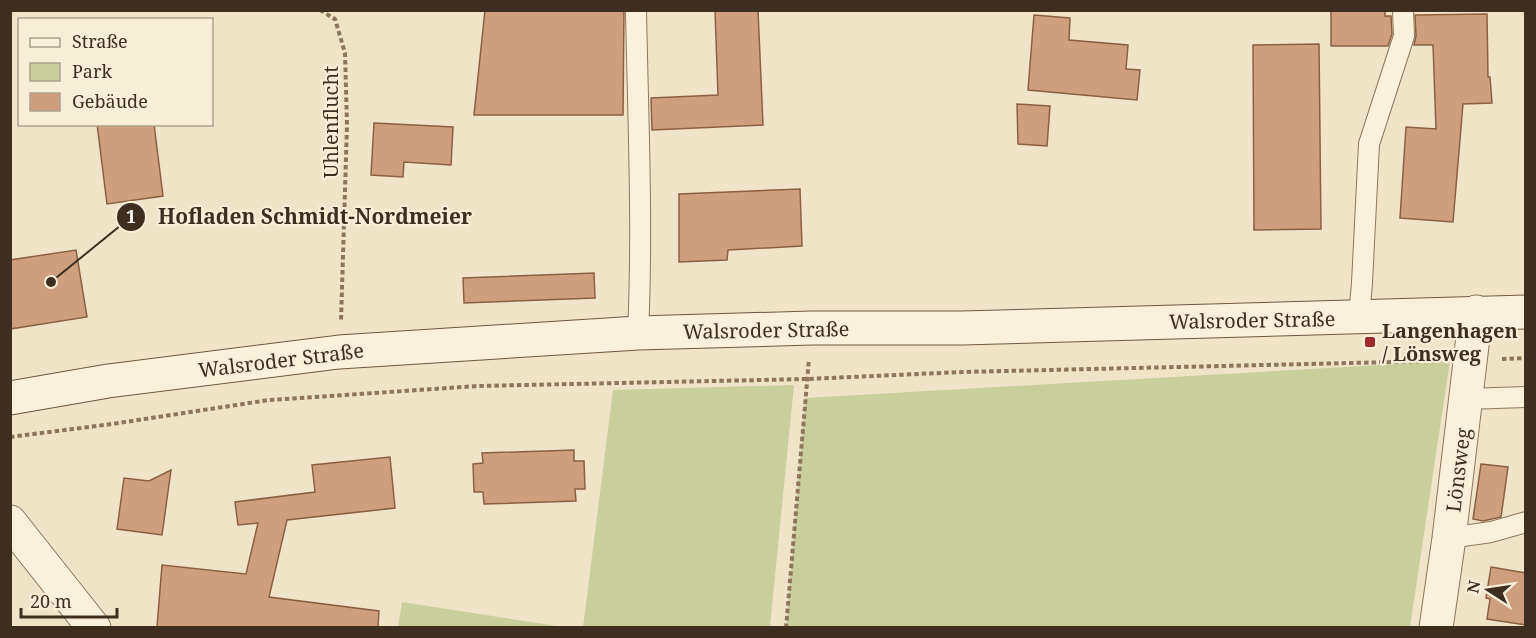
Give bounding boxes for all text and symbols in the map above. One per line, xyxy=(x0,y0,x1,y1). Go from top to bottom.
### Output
legend xyxy=(18,18,213,126)
text: Straße xyxy=(72,29,128,53)
text: Park xyxy=(72,59,112,83)
street label: Uhlenflucht xyxy=(317,66,344,178)
text: Gebäude xyxy=(72,89,148,113)
callout: Hofladen Schmidt-Nordmeier xyxy=(116,197,484,236)
text: Hofladen Schmidt-Nordmeier xyxy=(158,202,472,230)
text: 1 xyxy=(126,204,136,228)
street label: Walsroder Straße xyxy=(1169,305,1335,335)
street label: Walsroder Straße xyxy=(683,315,849,345)
place label: Langenhagen / Lönsweg xyxy=(1382,317,1518,367)
marker: Langenhagen / Lönsweg xyxy=(1363,335,1377,349)
street label: Walsroder Straße xyxy=(197,336,365,384)
street label: Lönsweg xyxy=(1439,426,1477,514)
north arrow xyxy=(1458,560,1518,620)
text: N xyxy=(1461,578,1485,595)
scale bar xyxy=(21,581,117,619)
text: 20 m xyxy=(30,589,72,613)

